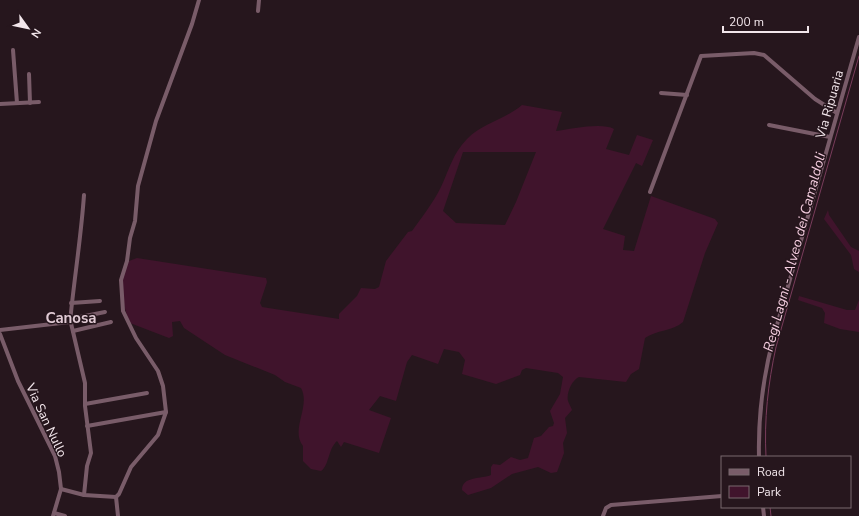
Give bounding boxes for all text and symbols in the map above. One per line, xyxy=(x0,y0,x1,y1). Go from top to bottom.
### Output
north arrow xyxy=(8,8,48,48)
scale bar xyxy=(723,8,808,34)
text: 200 m xyxy=(729,14,764,30)
text: N xyxy=(27,26,44,41)
street label: Via Ripuaria xyxy=(811,68,848,141)
water label: Regi Lagni - Alveo dei Camaldoli xyxy=(759,150,830,354)
district label: Canosa xyxy=(45,308,97,328)
street label: Via San Nullo xyxy=(21,380,71,460)
legend xyxy=(721,456,851,508)
text: Road xyxy=(757,464,785,480)
text: Park xyxy=(757,484,782,500)

